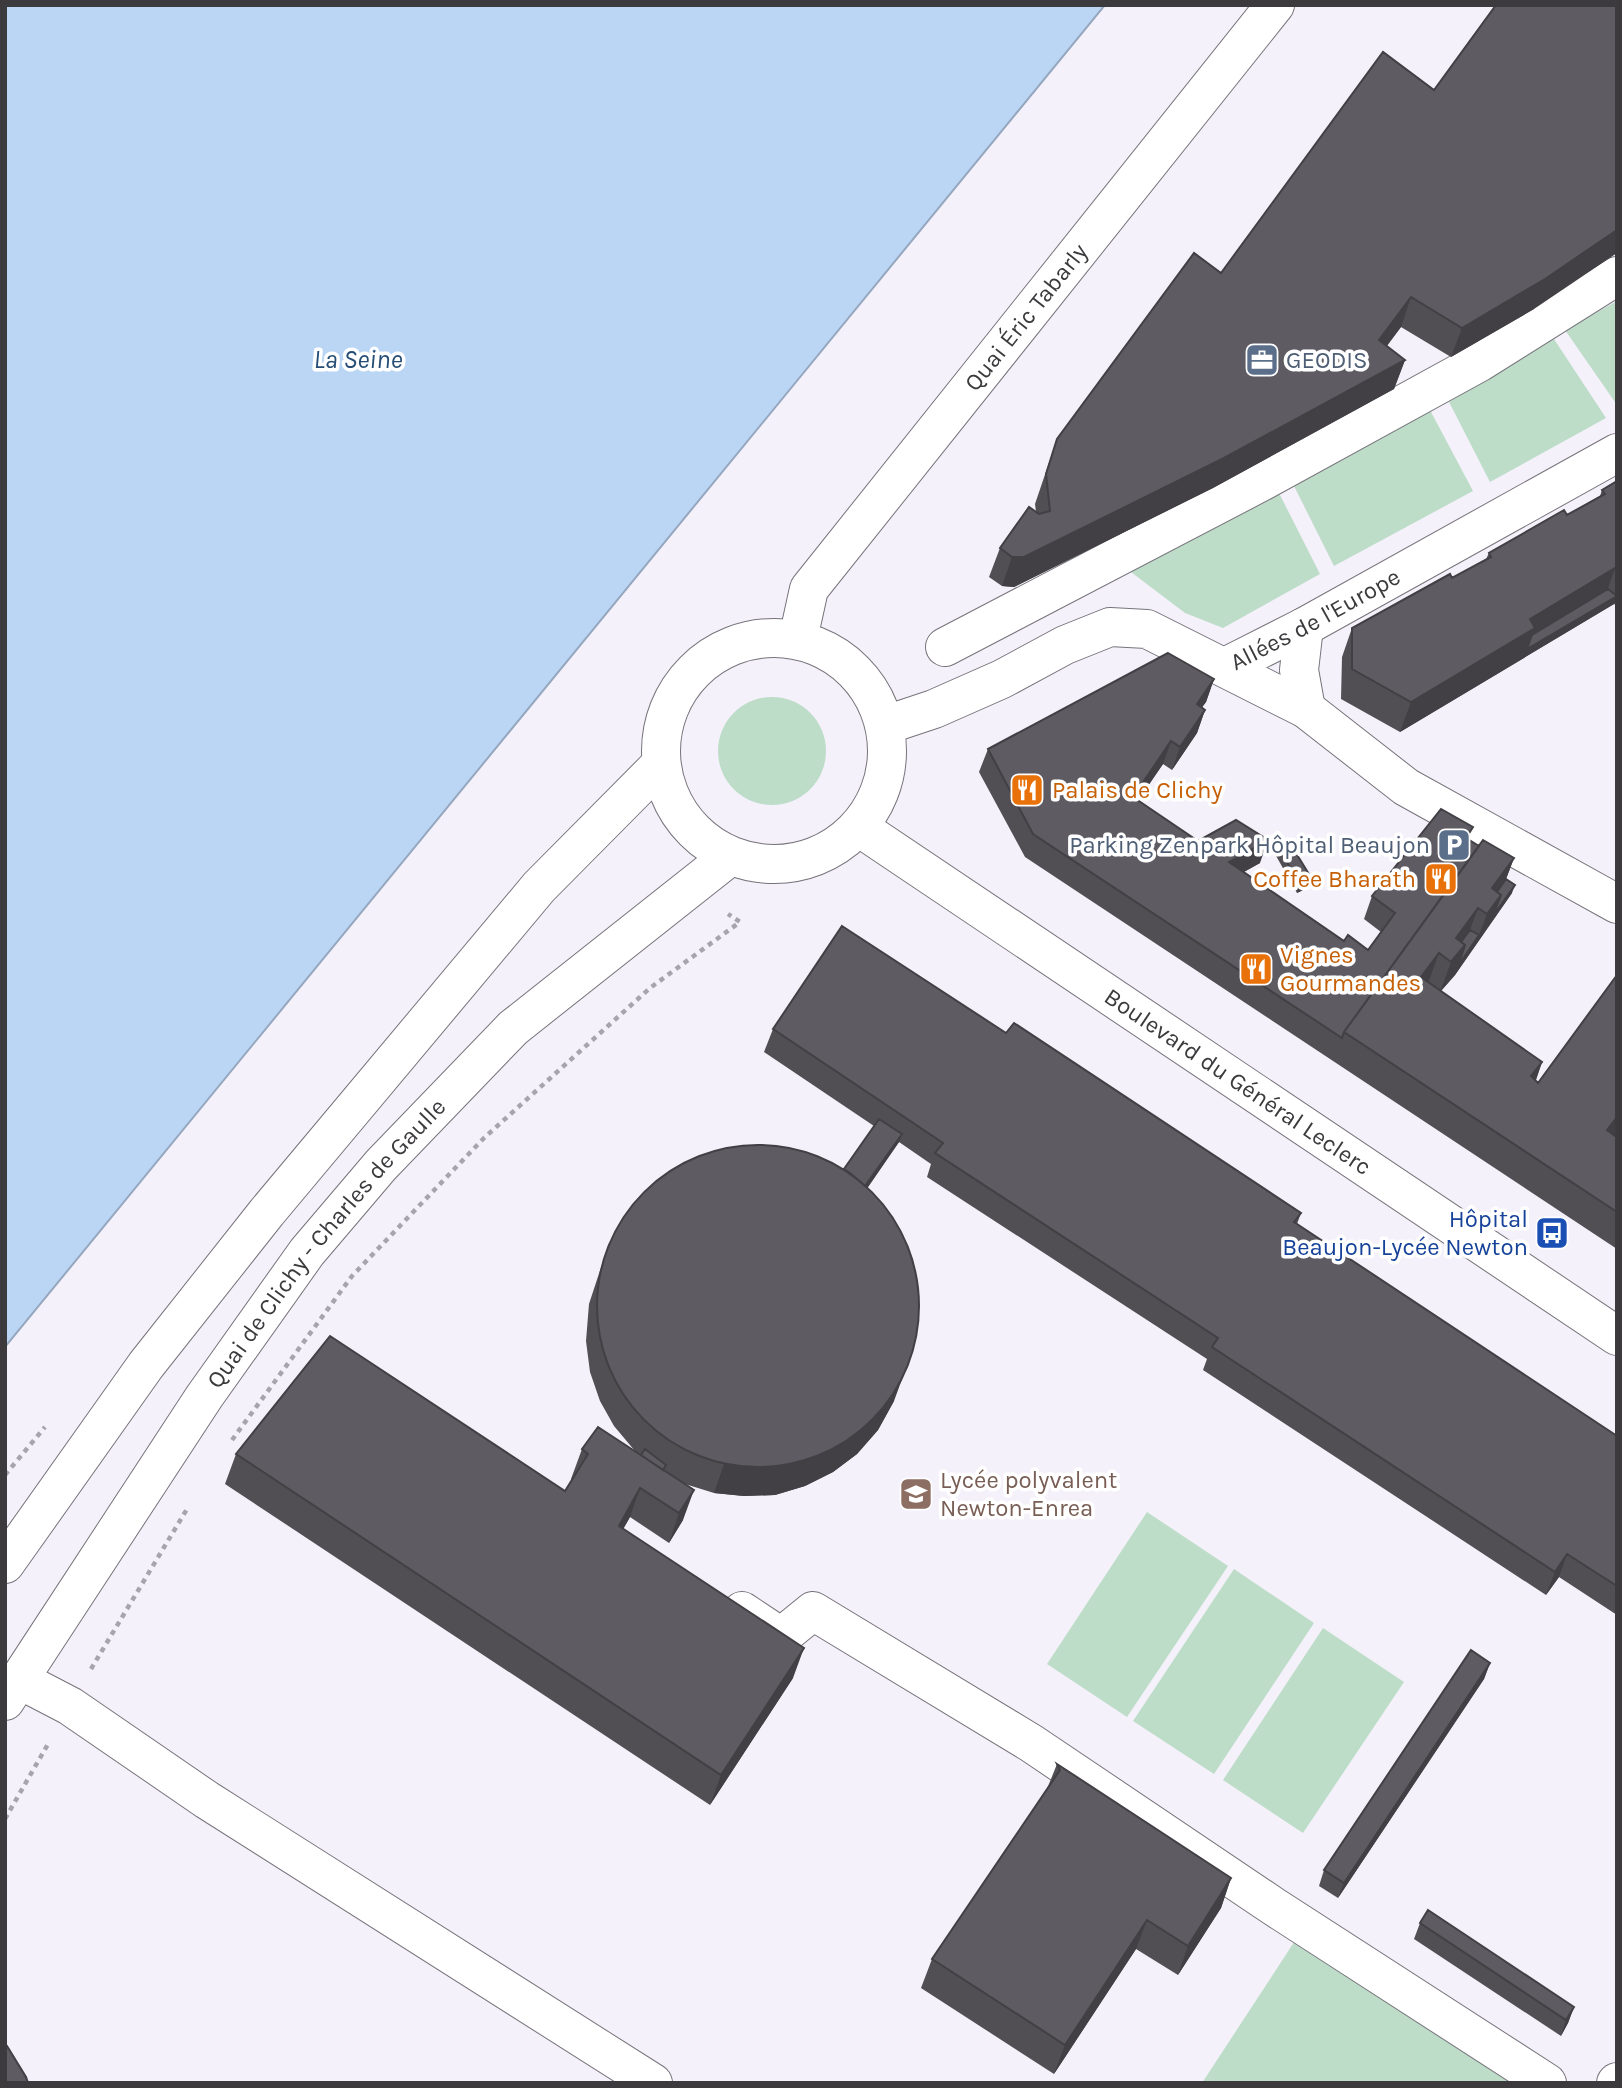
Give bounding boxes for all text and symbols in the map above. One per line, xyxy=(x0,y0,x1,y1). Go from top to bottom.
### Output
street label: Quai Éric Tabarly xyxy=(959,238,1093,397)
office icon: GEODIS xyxy=(1243,341,1281,379)
water label: La Seine xyxy=(314,344,402,375)
place label: GEODIS xyxy=(1286,346,1368,374)
street label: Allées de l'Europe xyxy=(1225,562,1405,676)
restaurant icon: Palais de Clichy xyxy=(1008,771,1046,809)
place label: Palais de Clichy xyxy=(1052,776,1223,804)
parking icon: Parking Zenpark Hôpital Beaujon xyxy=(1435,826,1473,864)
place label: Parking Zenpark Hôpital Beaujon xyxy=(1069,831,1430,859)
restaurant icon: Coffee Bharath xyxy=(1422,860,1460,898)
place label: Coffee Bharath xyxy=(1253,865,1416,893)
place label: Vignes Gourmandes xyxy=(1280,941,1421,997)
restaurant icon: Vignes Gourmandes xyxy=(1237,950,1275,988)
street label: Boulevard du Général Leclerc xyxy=(1099,982,1376,1181)
street label: Quai de Clichy - Charles de Gaulle xyxy=(201,1093,451,1393)
place label: Hôpital Beaujon-Lycée Newton xyxy=(1282,1205,1528,1261)
bus stop icon: Hôpital Beaujon-Lycée Newton xyxy=(1533,1214,1571,1252)
place label: Lycée polyvalent Newton-Enrea xyxy=(940,1466,1117,1522)
school or university icon: Lycée polyvalent Newton-Enrea xyxy=(897,1475,935,1513)

